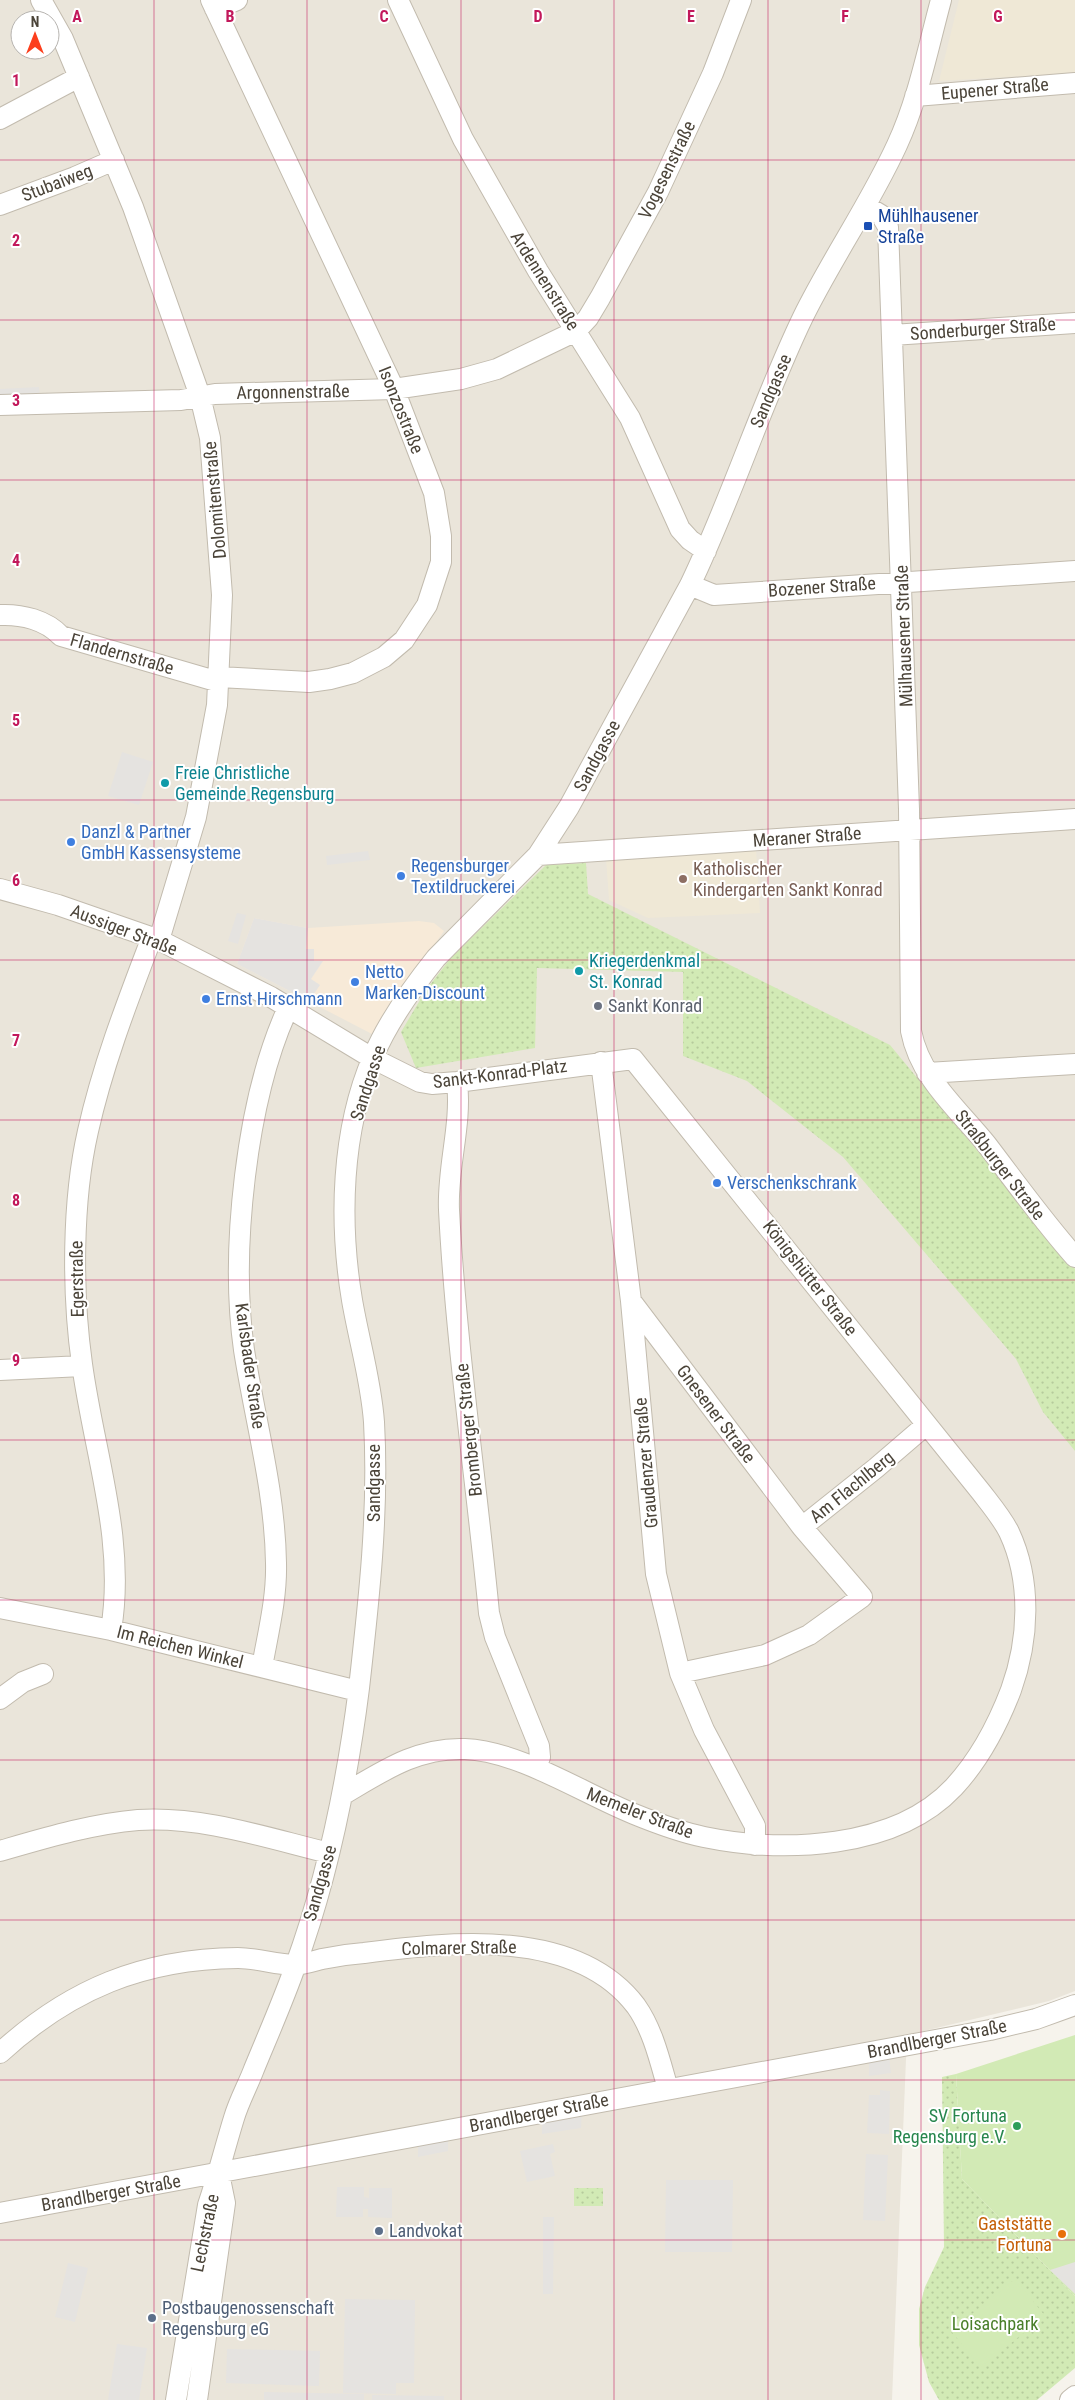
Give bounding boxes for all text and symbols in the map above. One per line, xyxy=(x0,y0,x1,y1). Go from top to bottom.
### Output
text: A xyxy=(72,7,82,26)
text: B xyxy=(226,7,235,26)
text: C xyxy=(379,7,389,26)
text: D xyxy=(533,7,543,26)
text: E xyxy=(687,7,695,26)
text: F xyxy=(841,7,849,26)
text: G xyxy=(993,7,1003,26)
north arrow xyxy=(10,10,60,60)
text: N xyxy=(31,14,39,30)
text: 1 xyxy=(12,71,20,90)
street label: Eupener Straße xyxy=(940,73,1050,104)
street label: Vogesenstraße xyxy=(634,117,699,222)
street label: Stubaiweg xyxy=(19,159,95,206)
place label: Mühlhausener Straße xyxy=(878,205,979,247)
marker: Mühlhausener Straße xyxy=(862,220,874,232)
street label: Ardennenstraße xyxy=(507,227,584,334)
text: 2 xyxy=(12,231,20,250)
street label: Sonderburger Straße xyxy=(909,313,1057,344)
street label: Sandgasse xyxy=(746,351,795,431)
street label: Isonzostraße xyxy=(374,363,429,457)
street label: Argonnenstraße xyxy=(236,380,350,403)
text: 3 xyxy=(12,391,20,410)
street label: Dolomitenstraße xyxy=(199,440,230,560)
text: 4 xyxy=(12,551,20,570)
street label: Mülhausener Straße xyxy=(891,565,916,707)
street label: Bozener Straße xyxy=(767,572,877,601)
street label: Flandernstraße xyxy=(68,629,176,678)
text: 5 xyxy=(12,711,20,730)
street label: Sandgasse xyxy=(569,716,624,795)
place label: Freie Christliche Gemeinde Regensburg xyxy=(175,762,334,804)
marker: Freie Christliche Gemeinde Regensburg xyxy=(159,777,171,789)
place label: Danzl & Partner GmbH Kassensysteme xyxy=(81,821,241,863)
street label: Meraner Straße xyxy=(752,822,862,851)
marker: Danzl & Partner GmbH Kassensysteme xyxy=(65,836,77,848)
place label: Regensburger Textildruckerei xyxy=(411,855,515,897)
place label: Katholischer Kindergarten Sankt Konrad xyxy=(693,858,883,900)
marker: Regensburger Textildruckerei xyxy=(395,870,407,882)
text: 6 xyxy=(12,871,20,890)
marker: Katholischer Kindergarten Sankt Konrad xyxy=(677,873,689,885)
street label: Aussiger Straße xyxy=(68,900,181,960)
place label: Kriegerdenkmal St. Konrad xyxy=(589,950,700,992)
place label: Netto Marken-Discount xyxy=(365,961,485,1003)
marker: Kriegerdenkmal St. Konrad xyxy=(573,965,585,977)
marker: Netto Marken-Discount xyxy=(349,976,361,988)
place label: Ernst Hirschmann xyxy=(216,988,342,1009)
marker: Ernst Hirschmann xyxy=(200,993,212,1005)
place label: Sankt Konrad xyxy=(608,995,702,1016)
marker: Sankt Konrad xyxy=(592,1000,604,1012)
text: 7 xyxy=(12,1031,20,1050)
street label: Sandgasse xyxy=(345,1043,390,1123)
street label: Sankt-Konrad-Platz xyxy=(432,1055,568,1092)
street label: Straßburger Straße xyxy=(951,1105,1050,1224)
place label: Verschenkschrank xyxy=(727,1172,857,1193)
marker: Verschenkschrank xyxy=(711,1177,723,1189)
text: 8 xyxy=(12,1191,20,1210)
street label: Königshütter Straße xyxy=(759,1216,862,1340)
street label: Egerstraße xyxy=(65,1240,88,1318)
street label: Karlsbader Straße xyxy=(231,1302,270,1430)
text: 9 xyxy=(12,1351,20,1370)
street label: Gnesener Straße xyxy=(673,1360,760,1467)
street label: Bromberger Straße xyxy=(451,1363,486,1498)
street label: Graudenzer Straße xyxy=(629,1397,662,1529)
street label: Sandgasse xyxy=(363,1444,384,1522)
street label: Am Flachlberg xyxy=(805,1446,898,1527)
street label: Im Reichen Winkel xyxy=(115,1621,246,1672)
street label: Memeler Straße xyxy=(584,1783,696,1842)
street label: Sandgasse xyxy=(299,1842,340,1923)
street label: Colmarer Straße xyxy=(401,1936,517,1959)
street label: Brandlberger Straße xyxy=(866,2015,1008,2062)
street label: Brandlberger Straße xyxy=(468,2089,610,2136)
place label: SV Fortuna Regensburg e.V. xyxy=(893,2105,1007,2147)
marker: SV Fortuna Regensburg e.V. xyxy=(1011,2120,1023,2132)
street label: Brandlberger Straße xyxy=(40,2170,182,2215)
street label: Lechstraße xyxy=(186,2192,223,2274)
place label: Gaststätte Fortuna xyxy=(978,2213,1052,2255)
place label: Landvokat xyxy=(389,2220,463,2241)
marker: Landvokat xyxy=(373,2225,385,2237)
marker: Gaststätte Fortuna xyxy=(1056,2228,1068,2240)
place label: Postbaugenossenschaft Regensburg eG xyxy=(162,2297,334,2339)
marker: Postbaugenossenschaft Regensburg eG xyxy=(146,2312,158,2324)
park label: Loisachpark xyxy=(952,2313,1038,2334)

